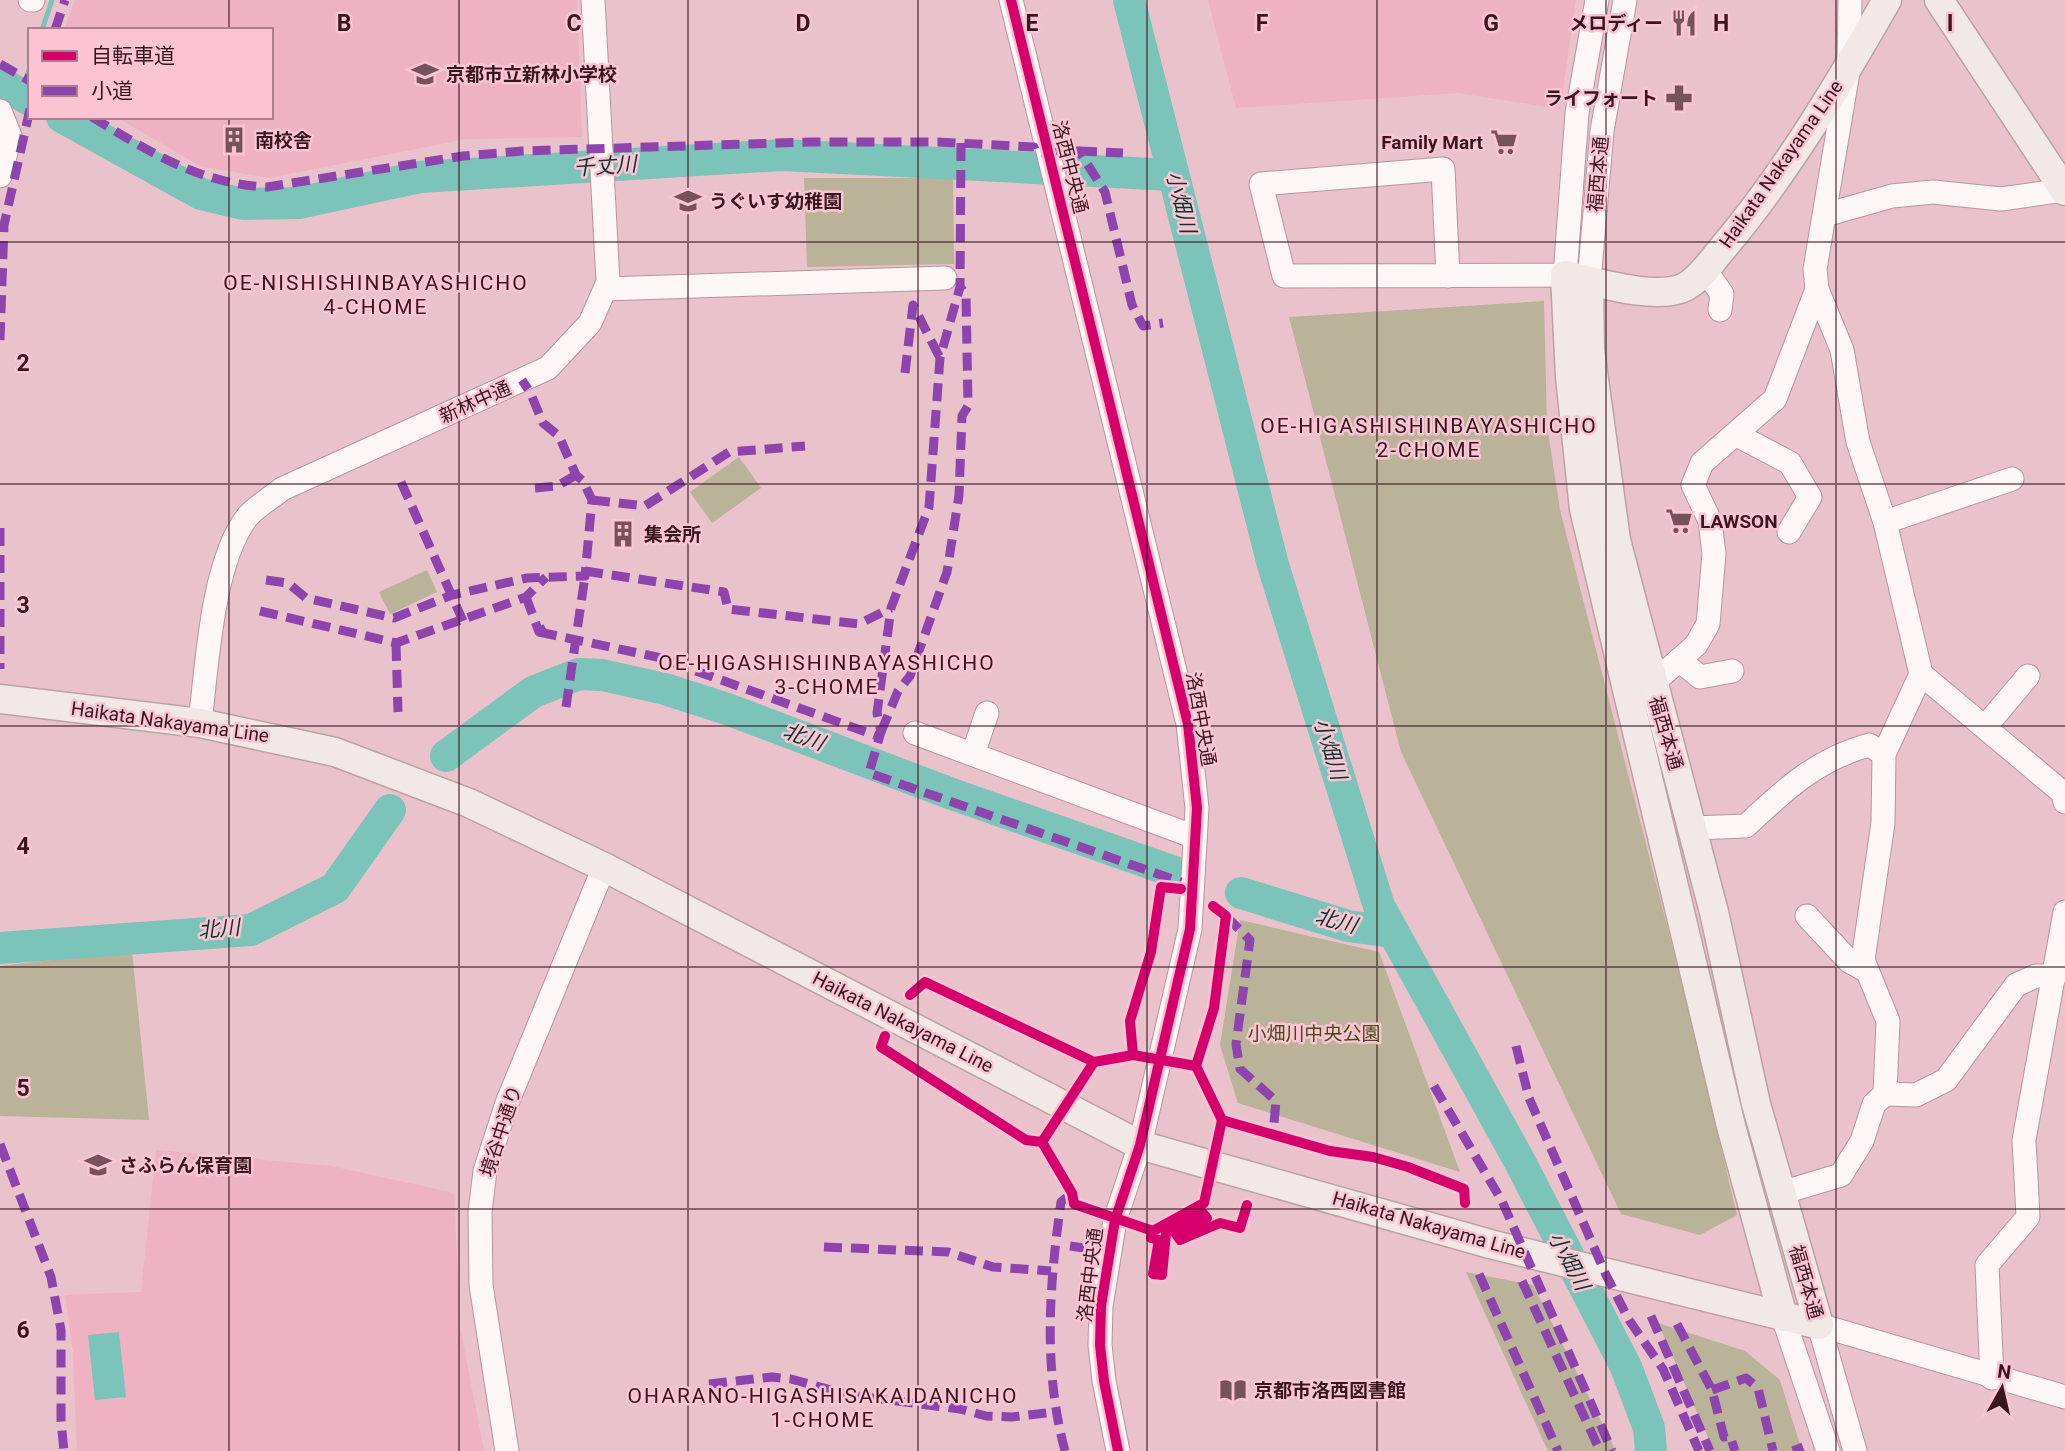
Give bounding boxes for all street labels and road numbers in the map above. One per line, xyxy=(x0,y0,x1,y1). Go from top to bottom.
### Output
street label: Haikata Nakayama Line xyxy=(1714,76,1848,252)
street label: 洛西中央通 xyxy=(1047,118,1093,216)
street label: 福西本通 xyxy=(1583,135,1613,213)
street label: 新林中通 xyxy=(436,376,514,428)
street label: 洛西中央通 xyxy=(1181,670,1221,768)
street label: 福西本通 xyxy=(1644,693,1688,773)
street label: Haikata Nakayama Line xyxy=(69,697,271,747)
street label: Haikata Nakayama Line xyxy=(809,966,997,1078)
street label: 境谷中通り xyxy=(475,1082,527,1180)
street label: Haikata Nakayama Line xyxy=(1330,1186,1528,1264)
street label: 洛西中央通 xyxy=(1073,1226,1107,1324)
street label: 福西本通 xyxy=(1784,1242,1828,1322)

